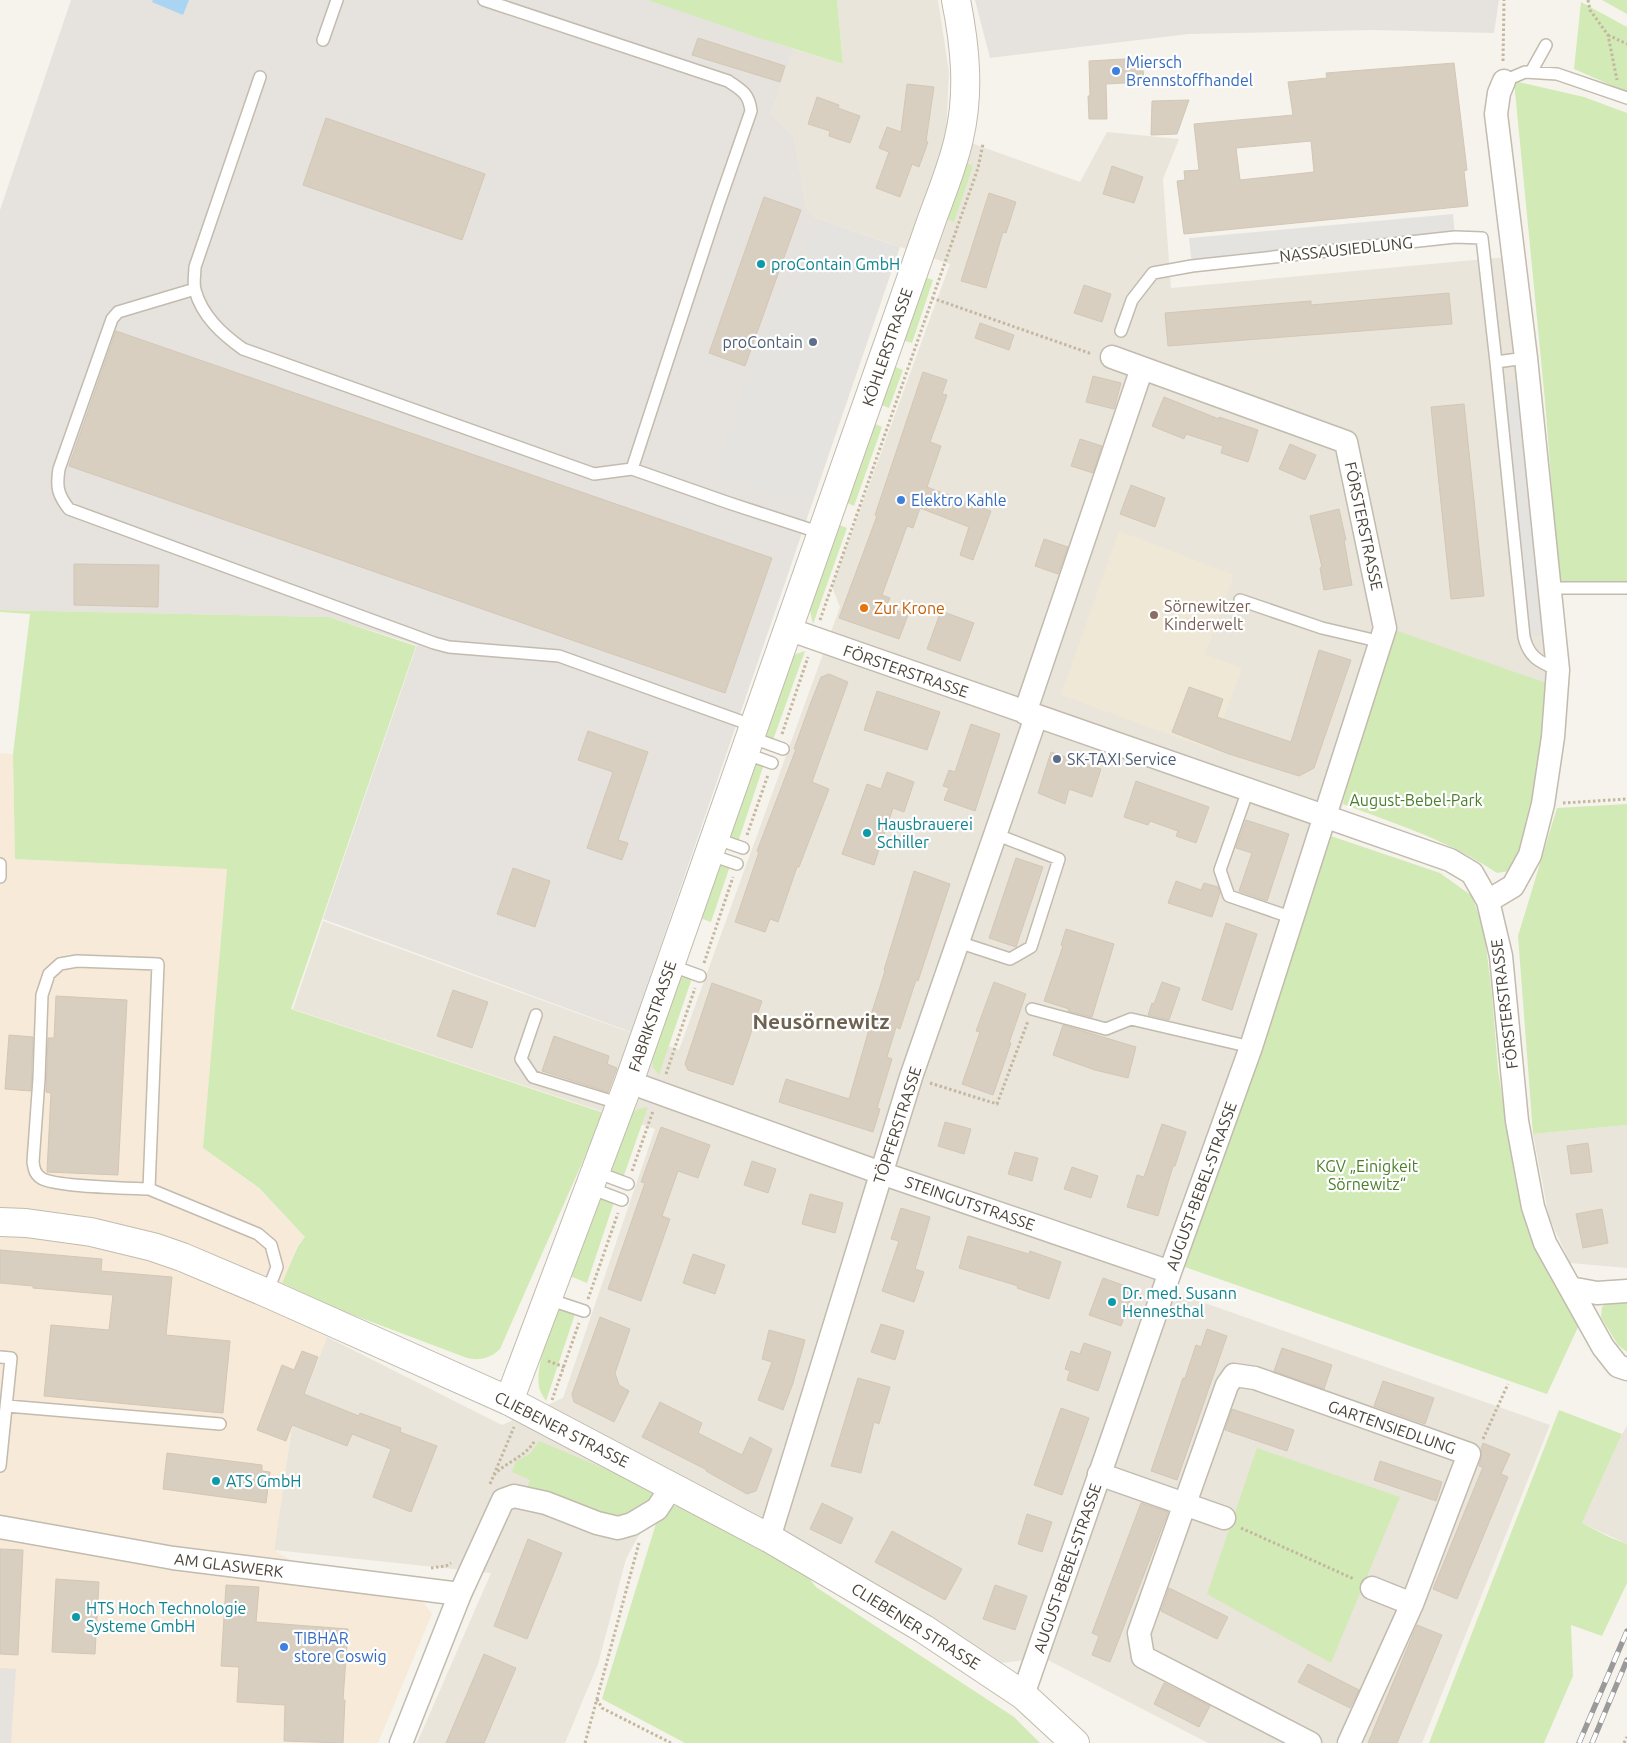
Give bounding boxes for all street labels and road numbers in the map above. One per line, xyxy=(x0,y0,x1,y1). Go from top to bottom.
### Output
street label: NASSAUSIEDLUNG xyxy=(1278,233,1414,265)
street label: KÖHLERSTRASSE xyxy=(858,285,916,409)
street label: FÖRSTERSTRASSE xyxy=(1342,460,1386,592)
street label: FÖRSTERSTRASSE xyxy=(841,641,971,701)
street label: FÖRSTERSTRASSE xyxy=(1487,938,1521,1070)
street label: FABRIKSTRASSE xyxy=(625,958,679,1074)
street label: TÖPFERSTRASSE xyxy=(870,1064,924,1186)
street label: AUGUST-BEBEL-STRASSE xyxy=(1162,1099,1240,1273)
street label: STEINGUTSTRASSE xyxy=(903,1172,1037,1234)
street label: CLIEBENER STRASSE xyxy=(492,1387,632,1471)
street label: GARTENSIEDLUNG xyxy=(1326,1397,1458,1457)
street label: AUGUST-BEBEL-STRASSE xyxy=(1029,1481,1105,1655)
street label: AM GLASWERK xyxy=(173,1549,285,1581)
street label: CLIEBENER STRASSE xyxy=(848,1579,984,1673)

